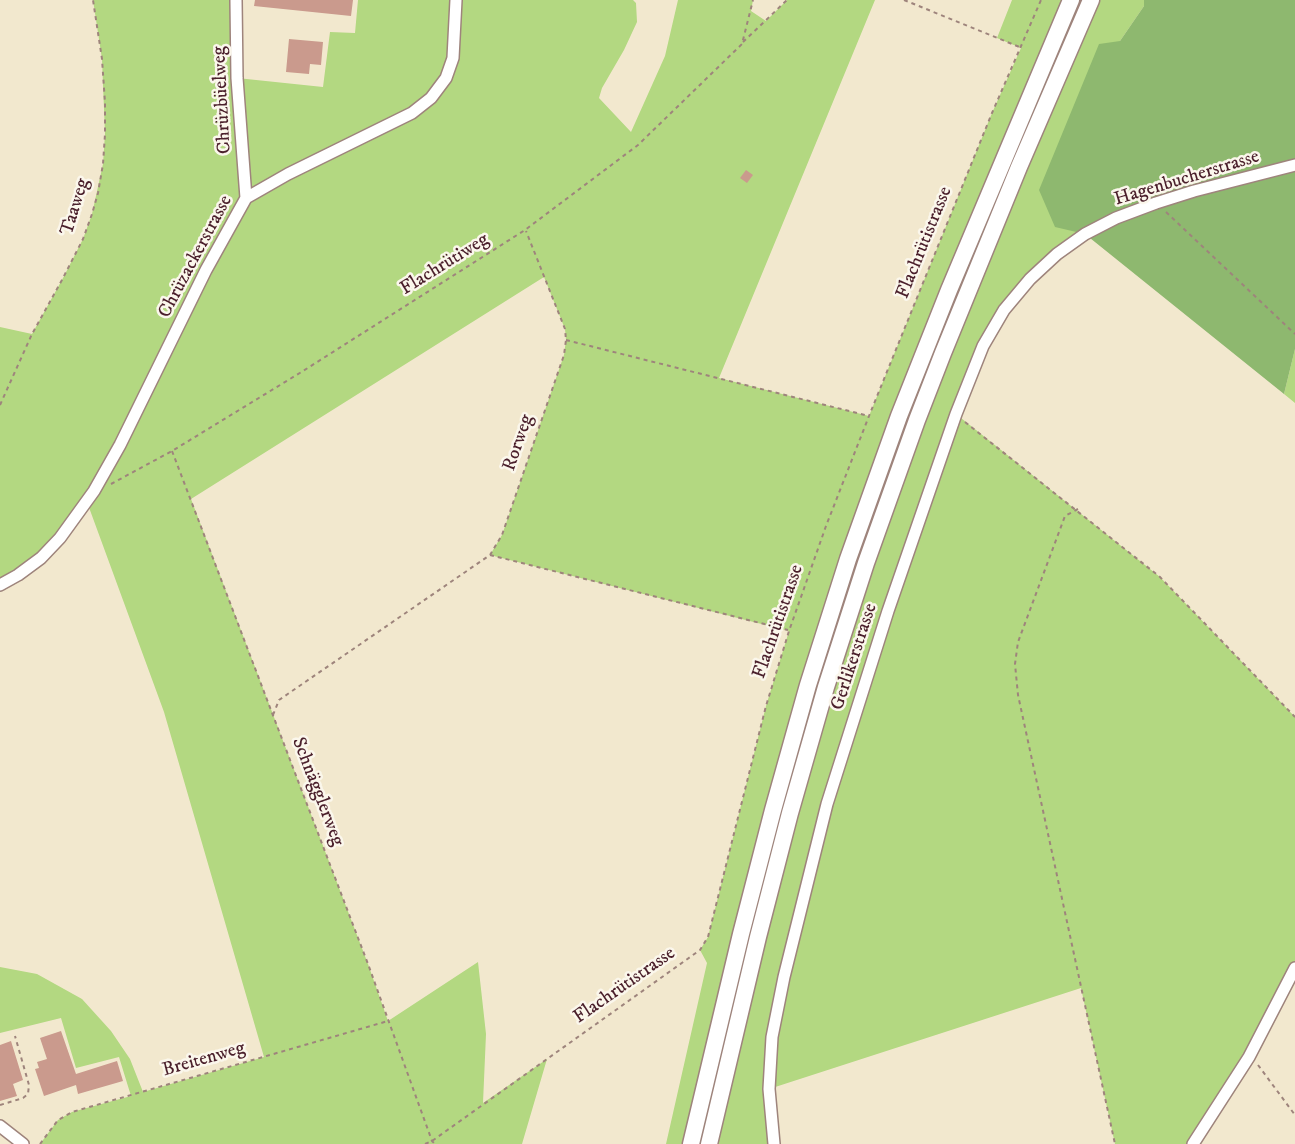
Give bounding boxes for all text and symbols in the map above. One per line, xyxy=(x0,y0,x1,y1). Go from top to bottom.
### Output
street label: Chrüzbüelweg xyxy=(209,46,237,154)
street label: Hagenbucherstrasse xyxy=(1112,146,1262,212)
street label: Taaweg xyxy=(57,176,95,238)
street label: Flachrütistrasse xyxy=(892,184,958,302)
street label: Chrüzackerstrasse xyxy=(154,192,238,322)
street label: Flachrütiweg xyxy=(397,229,493,301)
street label: Rorweg xyxy=(499,412,539,474)
street label: Flachrütistrasse xyxy=(749,562,809,682)
street label: Gerlikerstrasse xyxy=(827,601,883,713)
street label: Schnägglerweg xyxy=(286,734,348,850)
street label: Flachrütistrasse xyxy=(570,943,680,1029)
street label: Breitenweg xyxy=(160,1037,248,1083)

